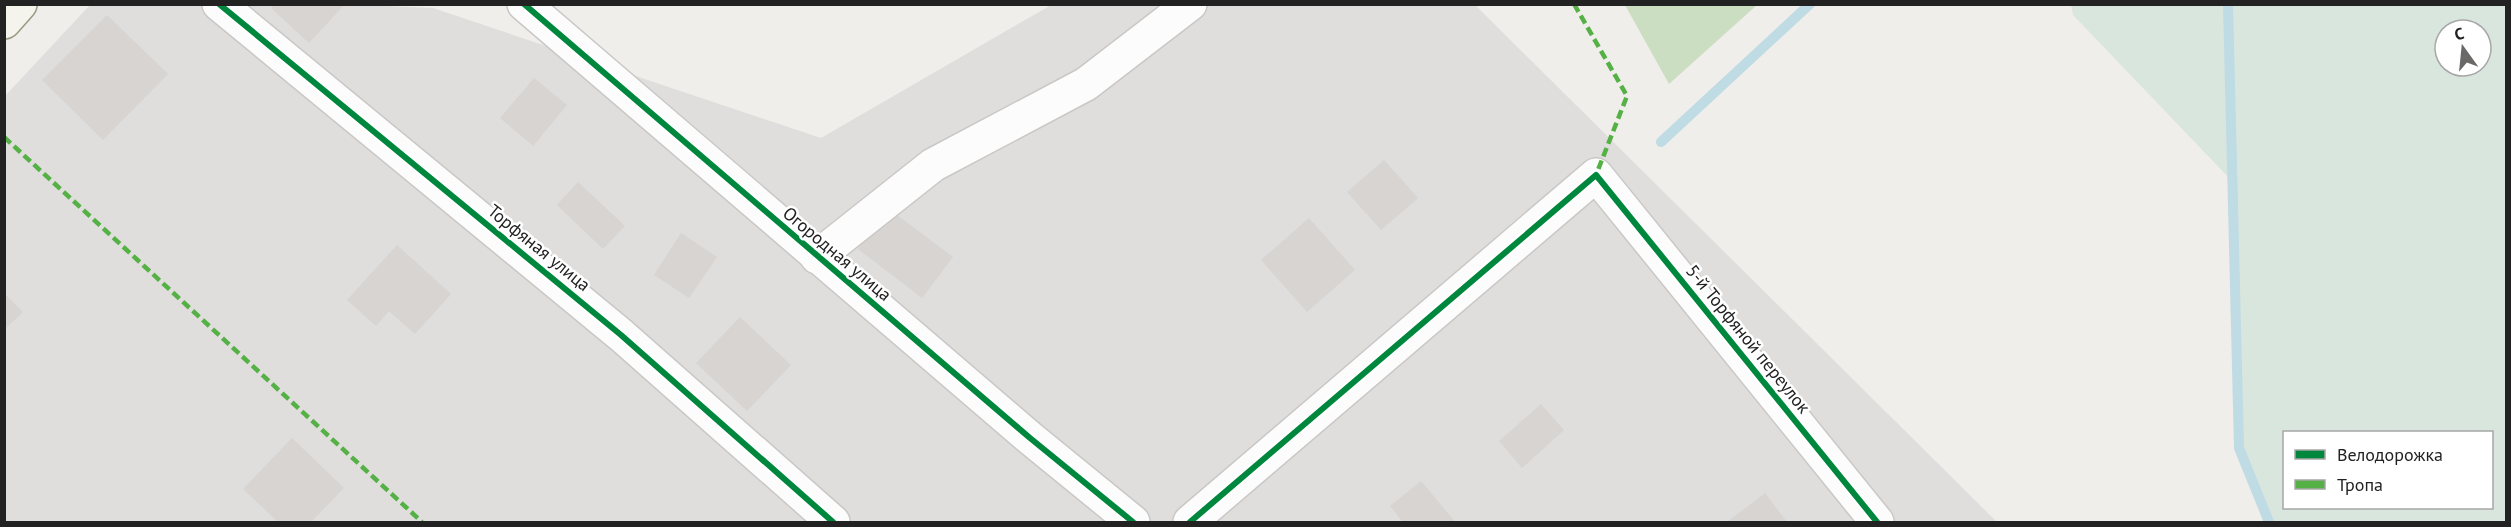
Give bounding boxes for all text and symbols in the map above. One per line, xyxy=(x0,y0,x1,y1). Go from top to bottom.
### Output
north arrow xyxy=(2433,18,2493,78)
text: С xyxy=(2452,23,2466,44)
street label: Торфяная улица xyxy=(483,199,595,296)
street label: Огородная улица xyxy=(778,201,896,306)
street label: 5-й Торфяной переулок xyxy=(1681,260,1816,418)
legend xyxy=(2283,431,2493,509)
text: Велодорожка xyxy=(2337,443,2443,466)
text: Тропа xyxy=(2337,473,2383,496)

